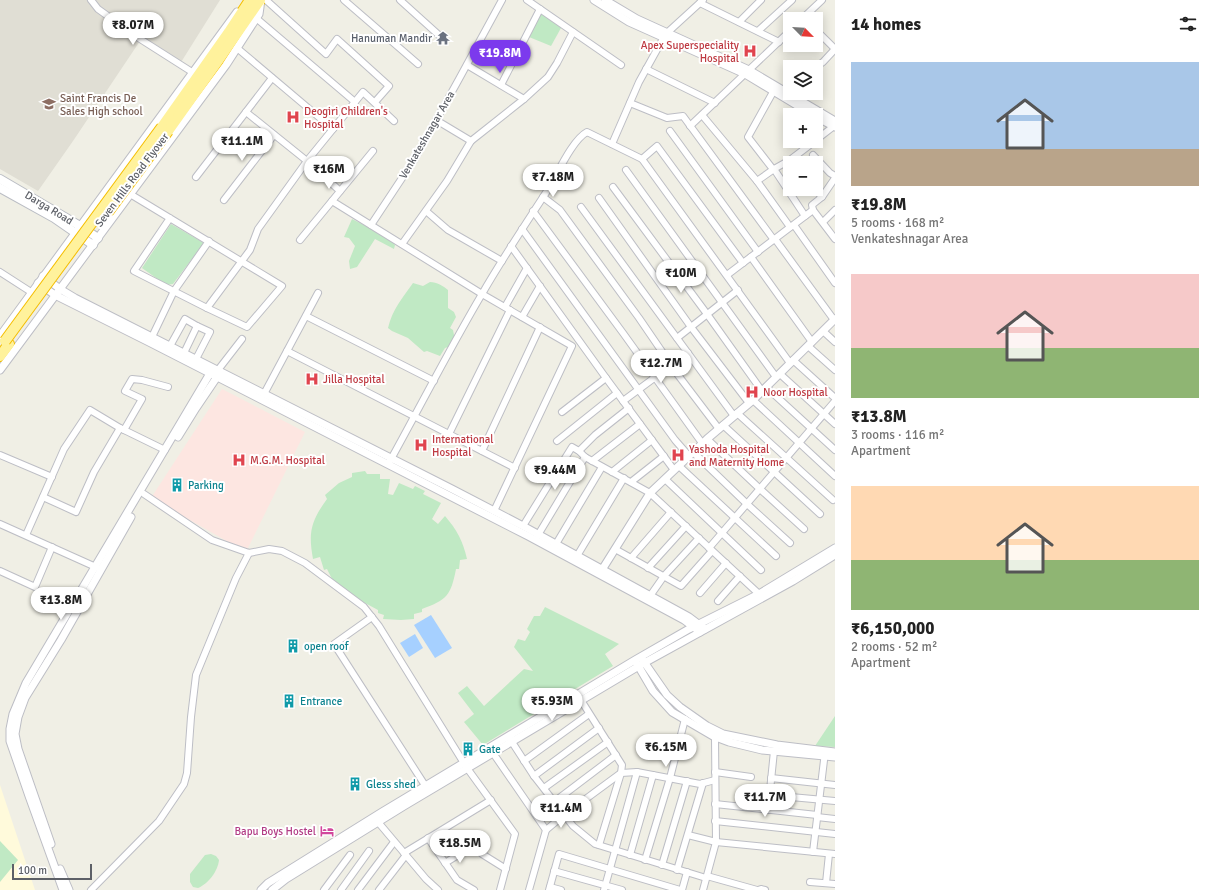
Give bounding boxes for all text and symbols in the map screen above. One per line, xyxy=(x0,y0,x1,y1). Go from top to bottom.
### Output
pin: ₹8.07M xyxy=(100,12,166,46)
north arrow xyxy=(783,12,823,52)
map controls xyxy=(783,12,823,196)
icon: filters xyxy=(1177,13,1199,35)
text: 14 homes xyxy=(851,14,921,35)
text: ₹8.07M xyxy=(112,17,154,33)
temple icon: Hanuman Mandir xyxy=(435,30,451,46)
place label: Hanuman Mandir xyxy=(351,32,432,45)
place label: Apex Superspeciality Hospital xyxy=(641,39,740,65)
pin: ₹19.8M xyxy=(467,40,533,74)
hospital icon: Apex Superspeciality Hospital xyxy=(742,43,758,59)
text: ₹19.8M xyxy=(479,45,521,61)
button: layers xyxy=(783,60,823,100)
street label: Venkateshnagar Area xyxy=(397,88,458,181)
icon: home xyxy=(989,88,1061,160)
place label: Saint Francis De Sales High school xyxy=(60,92,143,118)
school or university icon: Saint Francis De Sales High school xyxy=(41,96,57,112)
place label: Deogiri Children's Hospital xyxy=(304,105,388,131)
button: + xyxy=(783,108,823,148)
hospital icon: Deogiri Children's Hospital xyxy=(285,109,301,125)
pin: ₹11.1M xyxy=(209,128,275,162)
street label: Seven Hills Road Flyover xyxy=(92,131,172,229)
text: ₹11.1M xyxy=(221,133,263,149)
pin: ₹16M xyxy=(305,156,353,190)
button: − xyxy=(783,156,823,196)
text: ₹16M xyxy=(313,161,345,177)
pin: ₹7.18M xyxy=(520,164,586,198)
text: ₹7.18M xyxy=(532,169,574,185)
street label: Darga Road xyxy=(23,189,76,228)
text: ₹19.8M xyxy=(851,194,907,215)
text: 5 rooms · 168 m² xyxy=(851,215,944,231)
text: Venkateshnagar Area xyxy=(851,231,968,247)
pin: ₹10M xyxy=(657,260,705,294)
text: ₹10M xyxy=(665,265,697,281)
icon: home xyxy=(989,300,1061,372)
pin: ₹12.7M xyxy=(628,350,694,384)
text: ₹12.7M xyxy=(640,355,682,371)
hospital icon: Jilla Hospital xyxy=(304,371,320,387)
place label: Jilla Hospital xyxy=(323,373,385,386)
hospital icon: Noor Hospital xyxy=(744,384,760,400)
place label: Noor Hospital xyxy=(763,386,828,399)
text: ₹13.8M xyxy=(851,406,907,427)
text: 3 rooms · 116 m² xyxy=(851,427,944,443)
place label: International Hospital xyxy=(432,433,493,459)
hospital icon: International Hospital xyxy=(413,437,429,453)
place label: Yashoda Hospital and Maternity Home xyxy=(689,443,784,469)
text: Apartment xyxy=(851,443,911,459)
hospital icon: Yashoda Hospital and Maternity Home xyxy=(670,447,686,463)
hospital icon: M.G.M. Hospital xyxy=(231,452,247,468)
place label: M.G.M. Hospital xyxy=(250,454,325,467)
pin: ₹9.44M xyxy=(522,457,588,491)
text: ₹9.44M xyxy=(534,462,576,478)
building icon: Parking xyxy=(169,477,185,493)
place label: Parking xyxy=(188,479,224,492)
icon: home xyxy=(989,512,1061,584)
pin: ₹13.8M xyxy=(28,587,94,621)
text: ₹13.8M xyxy=(40,592,82,608)
text: ₹6,150,000 xyxy=(851,618,934,639)
building icon: open roof xyxy=(285,638,301,654)
text: 2 rooms · 52 m² xyxy=(851,639,937,655)
place label: open roof xyxy=(304,640,350,653)
text: Apartment xyxy=(851,655,911,671)
pin: ₹5.93M xyxy=(519,688,585,722)
building icon: Entrance xyxy=(281,693,297,709)
text: ₹5.93M xyxy=(531,693,573,709)
place label: Entrance xyxy=(300,695,342,708)
pin: ₹6.15M xyxy=(633,734,699,768)
text: ₹6.15M xyxy=(645,739,687,755)
building icon: Gate xyxy=(460,741,476,757)
place label: Gate xyxy=(479,743,501,756)
building icon: Gless shed xyxy=(347,776,363,792)
place label: Gless shed xyxy=(366,778,416,791)
pin: ₹11.7M xyxy=(732,784,798,818)
text: ₹11.7M xyxy=(744,789,786,805)
pin: ₹11.4M xyxy=(528,795,594,829)
text: ₹11.4M xyxy=(540,800,582,816)
hotel icon: Bapu Boys Hostel xyxy=(319,823,335,839)
place label: Bapu Boys Hostel xyxy=(234,825,316,838)
pin: ₹18.5M xyxy=(427,830,493,864)
text: ₹18.5M xyxy=(439,835,481,851)
scale bar xyxy=(12,862,92,881)
text: 100 m xyxy=(18,864,47,877)

